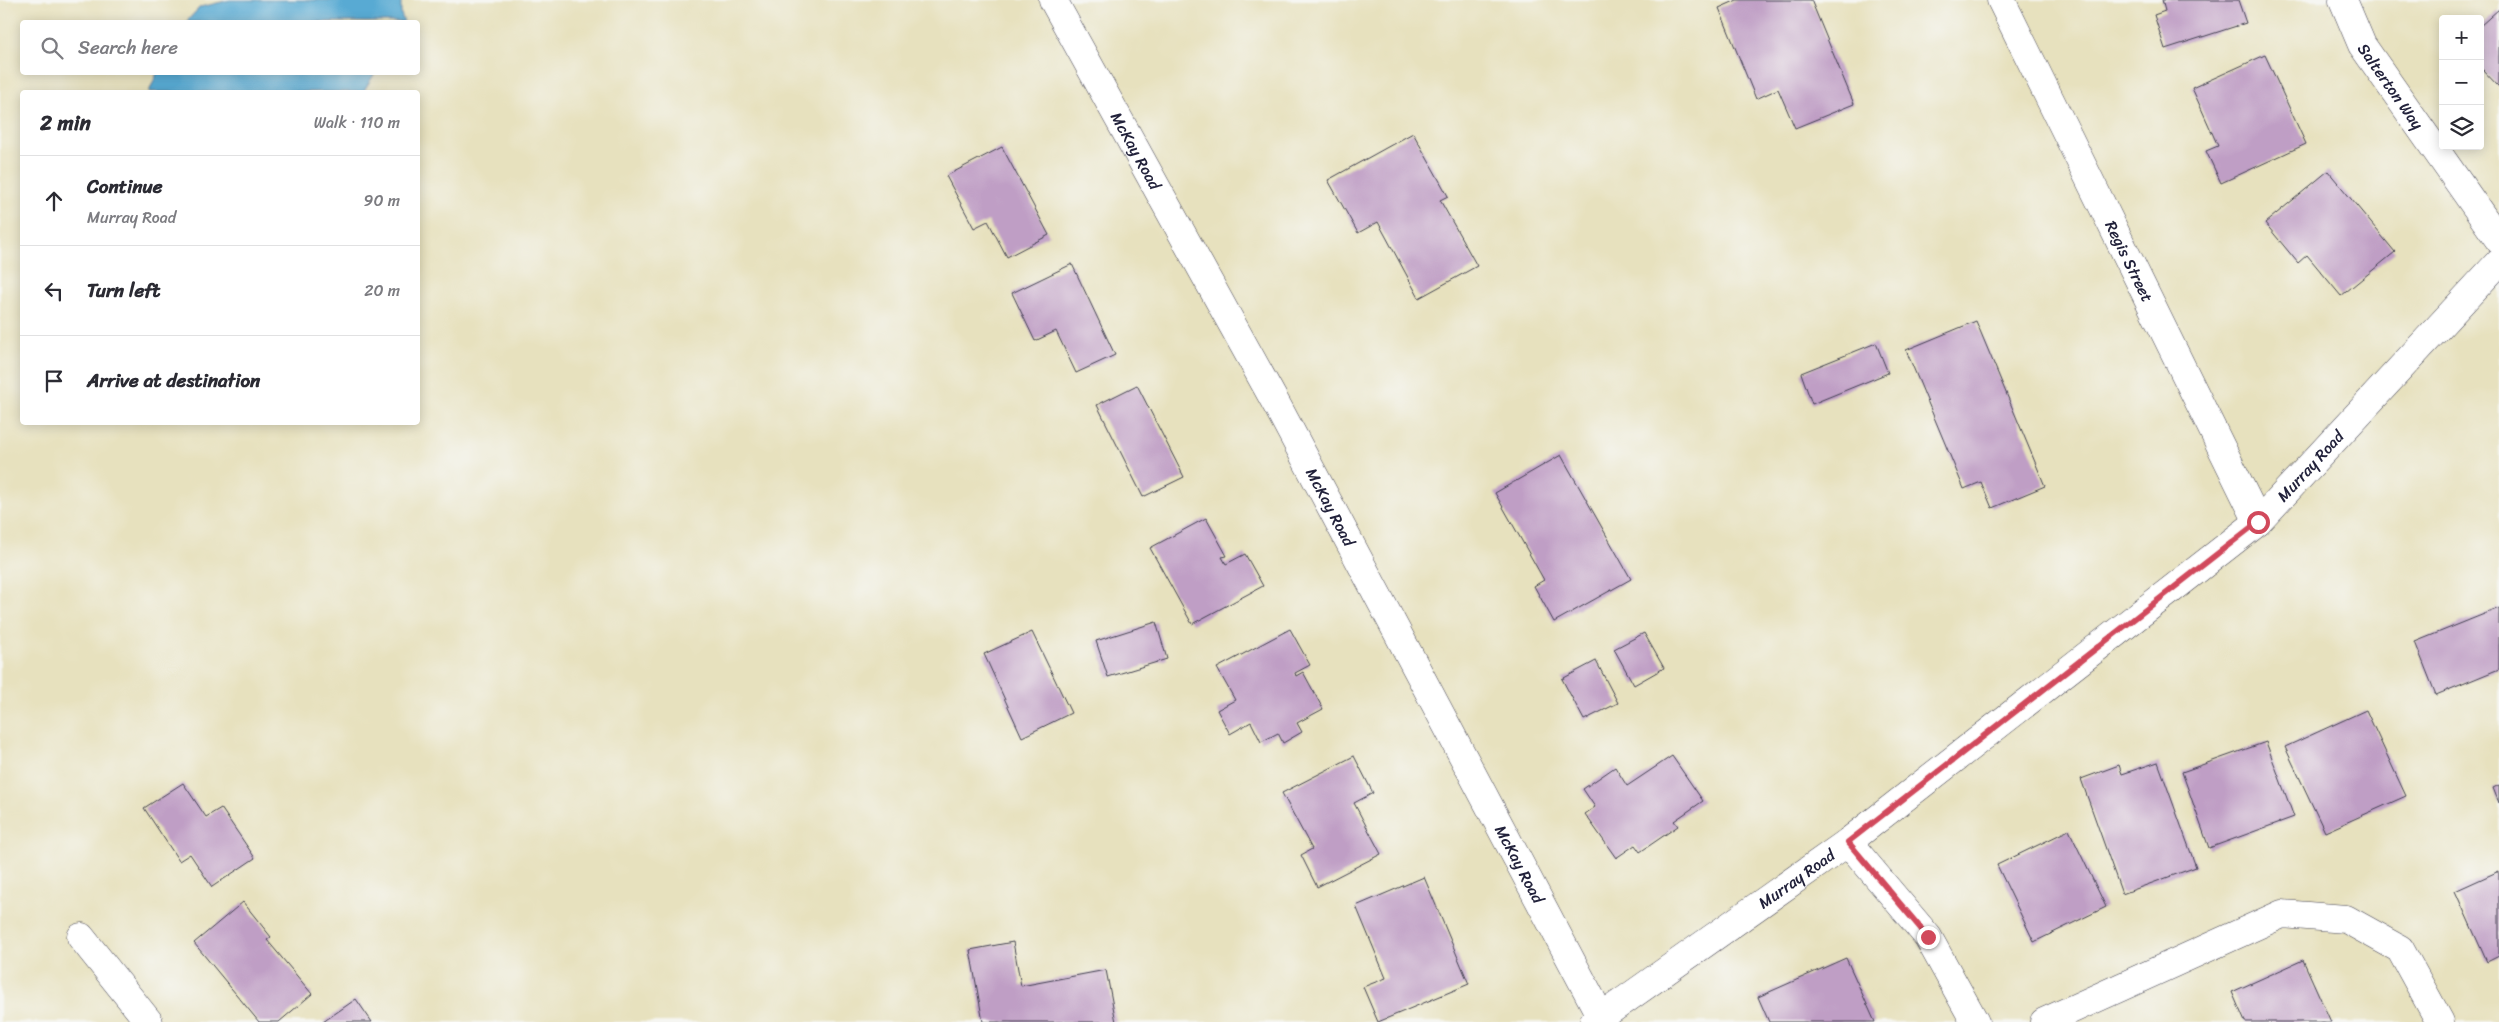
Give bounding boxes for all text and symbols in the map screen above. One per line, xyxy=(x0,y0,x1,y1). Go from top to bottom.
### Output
map controls xyxy=(2439,15,2484,150)
button: + xyxy=(2439,15,2484,60)
search box xyxy=(20,20,420,75)
text: Search here xyxy=(78,31,178,64)
icon: search xyxy=(38,34,66,62)
street label: Salterton Way xyxy=(2350,37,2432,137)
button: − xyxy=(2439,60,2484,105)
text: 2 min xyxy=(40,104,91,142)
button: layers xyxy=(2439,105,2484,150)
street label: McKay Road xyxy=(1102,106,1170,197)
text: Walk · 110 m xyxy=(314,108,400,137)
text: Continue xyxy=(87,170,163,203)
text: 90 m xyxy=(364,186,400,215)
icon: ahead xyxy=(40,187,68,215)
text: Murray Road xyxy=(87,203,176,232)
street label: Regis Street xyxy=(2097,215,2162,307)
text: Turn left xyxy=(87,274,160,307)
text: 20 m xyxy=(364,276,400,305)
icon: left xyxy=(40,277,68,305)
text: Arrive at destination xyxy=(87,364,260,397)
icon: arrive xyxy=(40,367,68,395)
street label: Murray Road xyxy=(2269,422,2352,509)
street label: McKay Road xyxy=(1298,463,1364,553)
route start xyxy=(2247,511,2270,534)
street label: McKay Road xyxy=(1487,820,1553,910)
street label: Murray Road xyxy=(1752,840,1843,917)
route end xyxy=(1917,926,1940,949)

